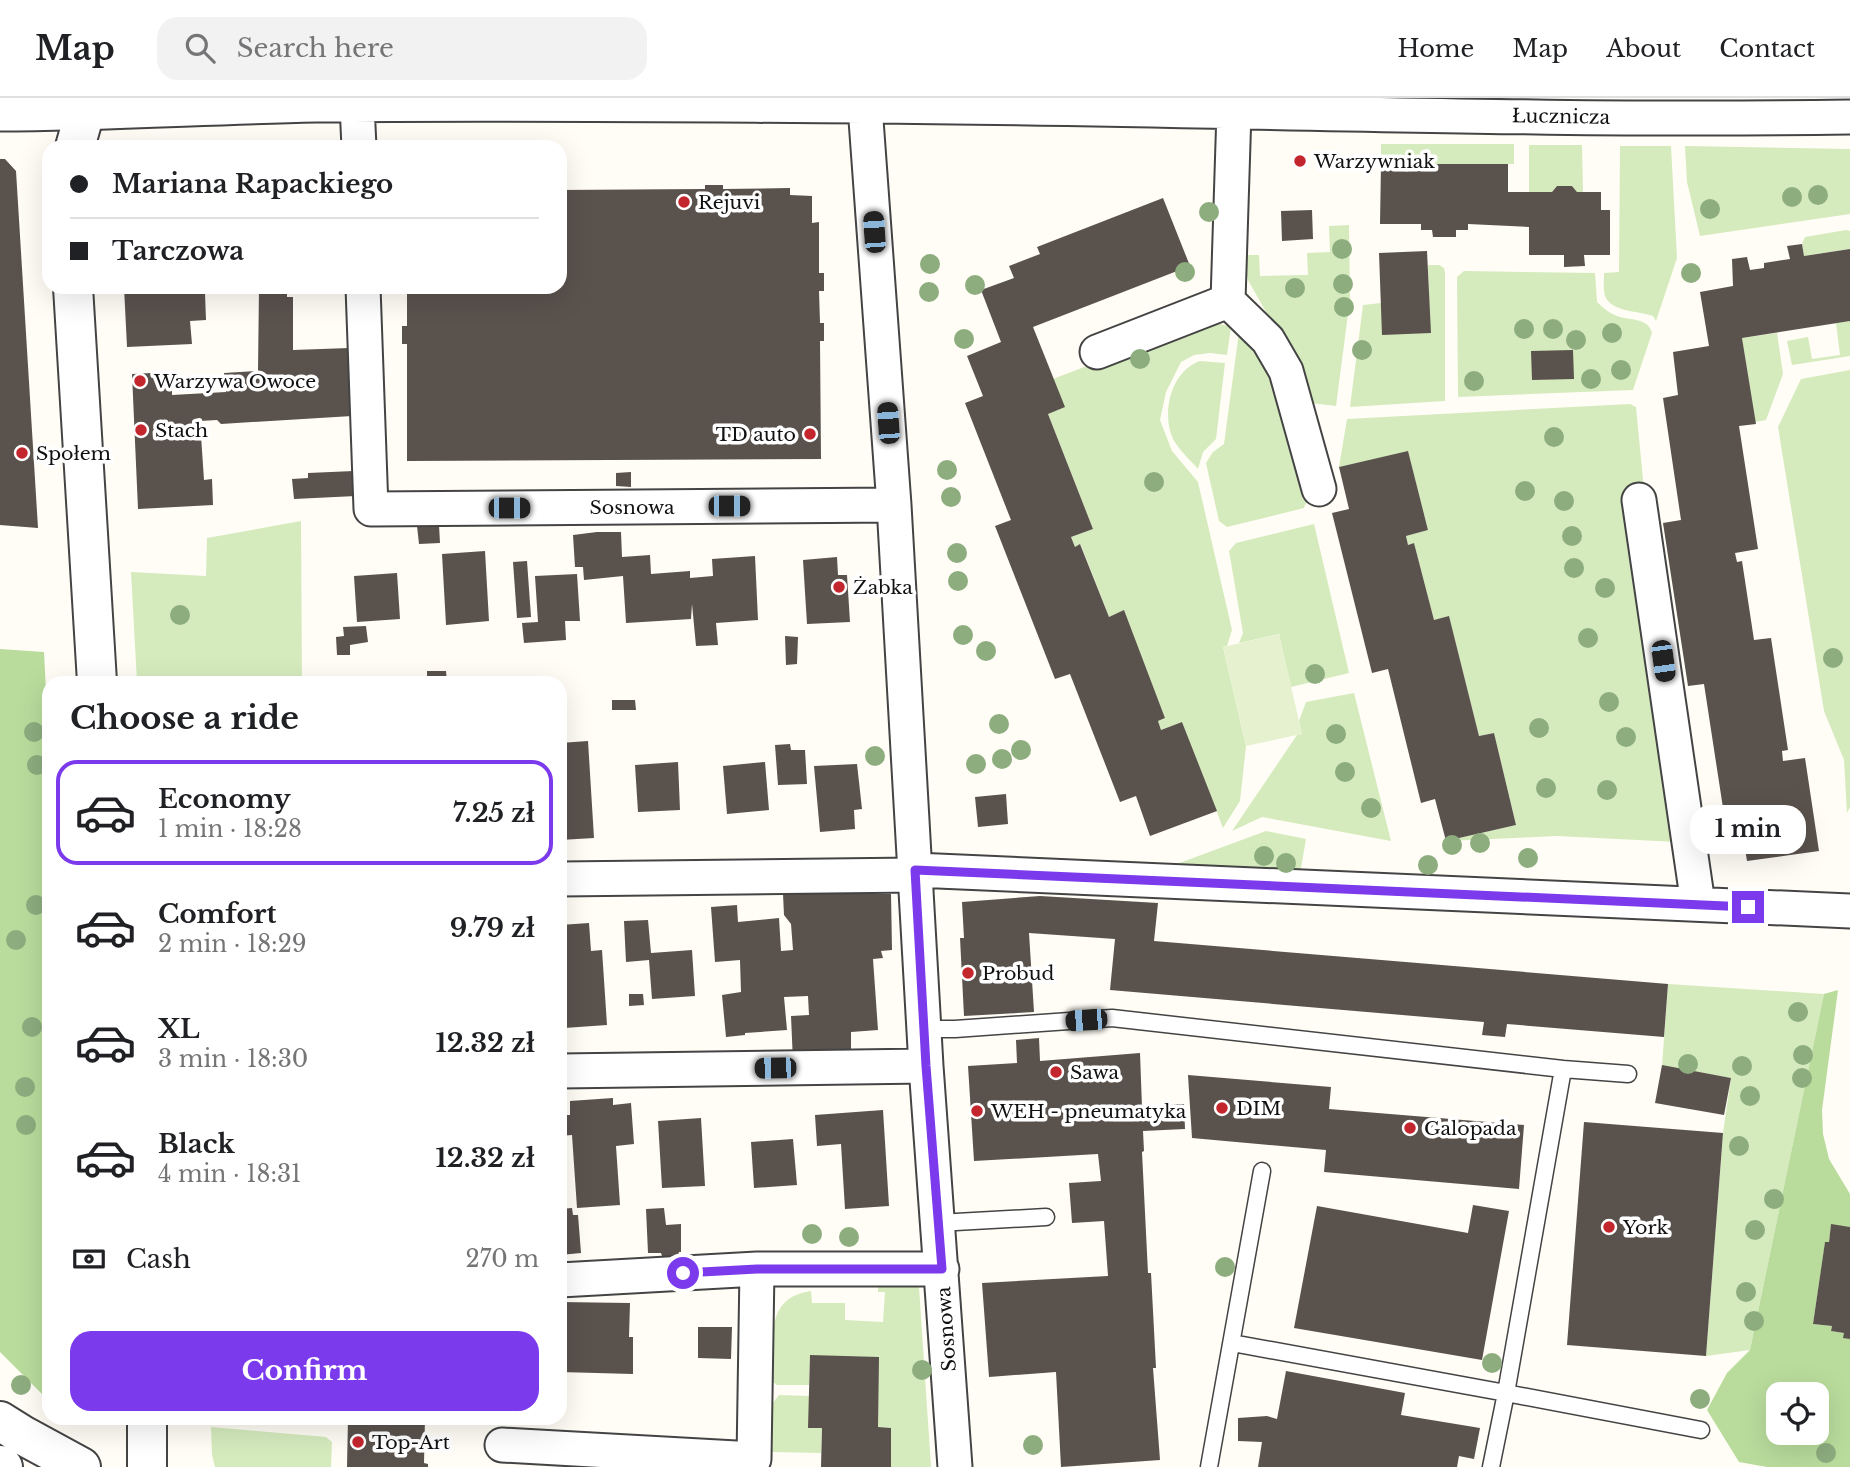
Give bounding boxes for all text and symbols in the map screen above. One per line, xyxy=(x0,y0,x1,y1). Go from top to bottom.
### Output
search box xyxy=(157,17,647,80)
text: Map xyxy=(35,28,115,69)
icon: search xyxy=(181,29,219,67)
text: Search here xyxy=(237,32,394,64)
text: Home xyxy=(1398,34,1474,63)
text: Map xyxy=(1512,34,1568,63)
text: About xyxy=(1606,34,1681,63)
text: Contact xyxy=(1719,34,1815,63)
street label: Łucznicza xyxy=(1512,104,1611,129)
place label: Warzywniak xyxy=(1313,150,1435,173)
marker: Warzywniak xyxy=(1292,153,1308,169)
text: Mariana Rapackiego xyxy=(112,168,393,200)
place label: Rejuvi xyxy=(698,191,761,214)
marker: Rejuvi xyxy=(676,194,692,210)
car xyxy=(863,210,886,254)
text: Tarczowa xyxy=(112,235,244,267)
place label: Warzywa Owoce xyxy=(153,370,316,393)
marker: Warzywa Owoce xyxy=(132,373,148,389)
car xyxy=(877,401,900,445)
place label: Stach xyxy=(155,419,208,442)
marker: Stach xyxy=(133,422,149,438)
place label: TD auto xyxy=(716,423,796,446)
marker: TD auto xyxy=(802,426,818,442)
place label: Społem xyxy=(36,442,111,465)
marker: Społem xyxy=(14,445,30,461)
street label: Sosnowa xyxy=(590,496,675,519)
car xyxy=(709,496,751,517)
car xyxy=(489,498,531,519)
place label: Żabka xyxy=(853,576,913,599)
marker: Żabka xyxy=(831,579,847,595)
car xyxy=(1650,639,1677,683)
text: Choose a ride xyxy=(70,698,299,738)
icon: car xyxy=(74,781,137,844)
text: Economy xyxy=(158,783,291,815)
text: 7.25 zł xyxy=(453,797,535,829)
callout: 1 min xyxy=(1690,806,1806,854)
text: 1 min · 18:28 xyxy=(158,815,302,843)
text: 1 min xyxy=(1715,815,1781,843)
route end xyxy=(1732,891,1764,923)
icon: car xyxy=(74,896,137,959)
text: Comfort xyxy=(158,898,276,930)
text: 9.79 zł xyxy=(450,912,535,944)
text: 2 min · 18:29 xyxy=(158,930,307,958)
place label: Probud xyxy=(982,962,1054,985)
marker: Probud xyxy=(960,965,976,981)
car xyxy=(1065,1008,1108,1032)
icon: car xyxy=(74,1011,137,1074)
text: XL xyxy=(158,1013,200,1045)
text: 12.32 zł xyxy=(436,1027,535,1059)
text: 3 min · 18:30 xyxy=(158,1045,308,1073)
car xyxy=(754,1057,797,1079)
place label: Sawa xyxy=(1070,1061,1119,1084)
marker: Sawa xyxy=(1048,1064,1064,1080)
place label: DIM xyxy=(1236,1097,1281,1120)
place label: WEH - pneumatyka xyxy=(990,1100,1187,1123)
marker: DIM xyxy=(1214,1100,1230,1116)
marker: WEH - pneumatyka xyxy=(969,1103,985,1119)
place label: Galopada xyxy=(1424,1117,1517,1140)
marker: Galopada xyxy=(1402,1120,1418,1136)
icon: car xyxy=(74,1126,137,1189)
text: Black xyxy=(158,1128,235,1160)
text: 12.32 zł xyxy=(436,1142,535,1174)
text: 4 min · 18:31 xyxy=(158,1160,301,1188)
place label: York xyxy=(1622,1216,1668,1239)
marker: York xyxy=(1601,1219,1617,1235)
icon: cash xyxy=(70,1240,108,1278)
text: Cash xyxy=(126,1243,191,1275)
text: 270 m xyxy=(466,1245,539,1273)
route start xyxy=(667,1257,699,1289)
street label: Sosnowa xyxy=(932,1285,961,1372)
button: Confirm xyxy=(70,1331,539,1411)
map controls xyxy=(1766,1382,1829,1445)
button: locate xyxy=(1766,1382,1829,1445)
place label: Top-Art xyxy=(372,1431,451,1454)
marker: Top-Art xyxy=(350,1434,366,1450)

